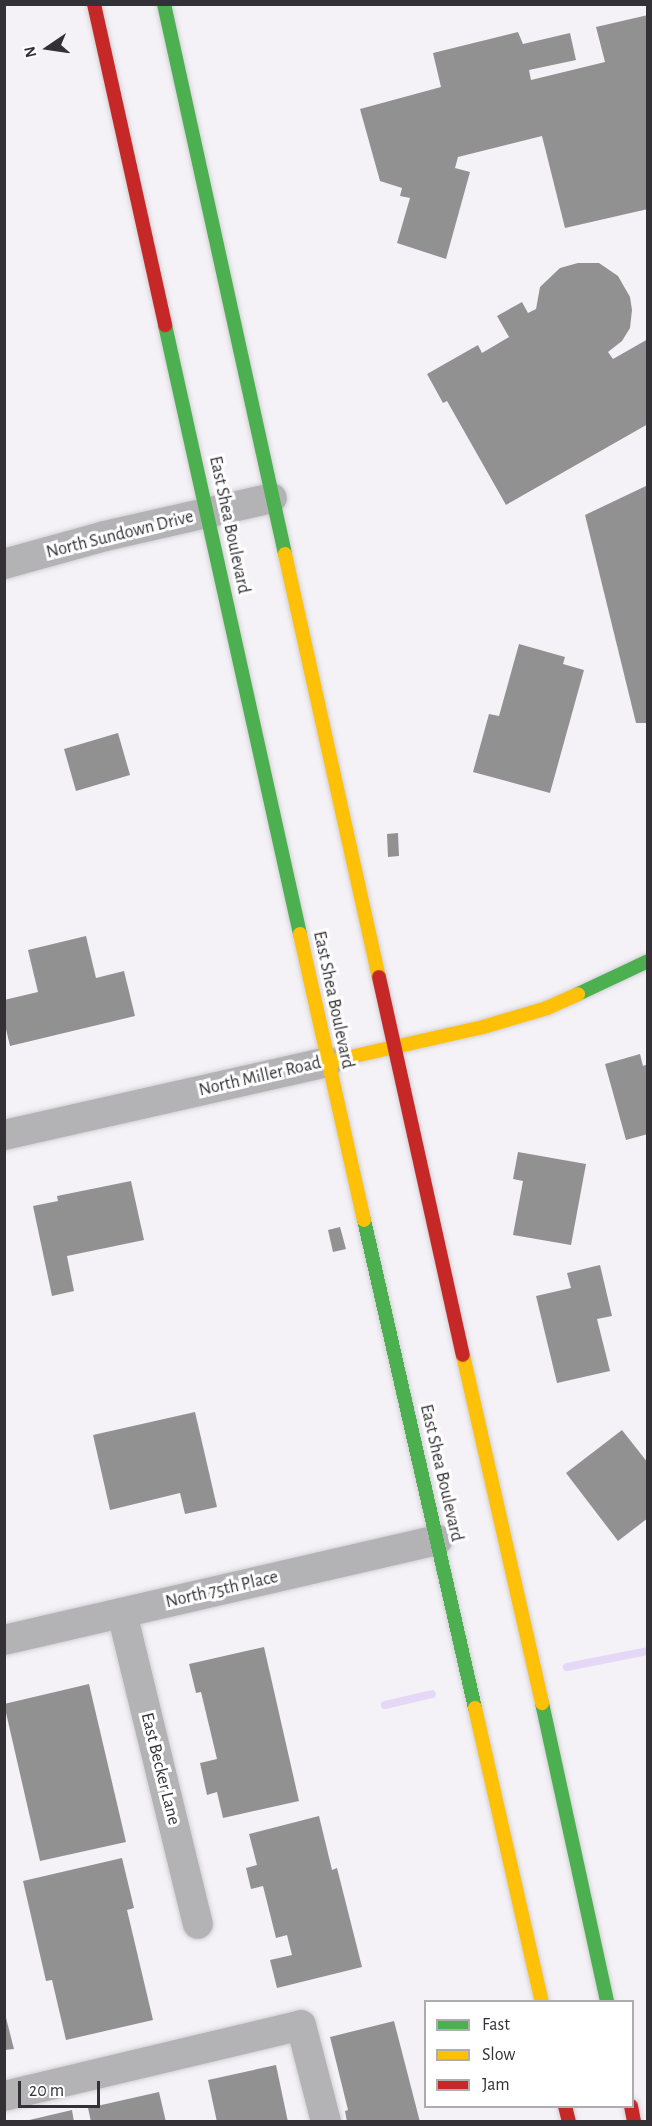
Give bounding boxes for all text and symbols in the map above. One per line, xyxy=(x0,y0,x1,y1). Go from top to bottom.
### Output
north arrow xyxy=(18,18,78,78)
text: N xyxy=(21,45,40,59)
street label: East Shea Boulevard xyxy=(204,454,254,596)
street label: North Sundown Drive xyxy=(44,506,196,564)
street label: East Shea Boulevard xyxy=(308,929,358,1071)
street label: North Miller Road xyxy=(197,1052,323,1102)
street label: East Shea Boulevard xyxy=(415,1402,467,1544)
street label: North 75th Place xyxy=(164,1567,280,1613)
street label: East Becker Lane xyxy=(136,1711,184,1827)
legend xyxy=(424,2000,634,2108)
text: Fast xyxy=(482,2016,510,2034)
text: Slow xyxy=(482,2046,515,2064)
scale bar xyxy=(21,2069,104,2107)
text: Jam xyxy=(482,2076,510,2094)
text: 20 m xyxy=(29,2082,64,2100)

